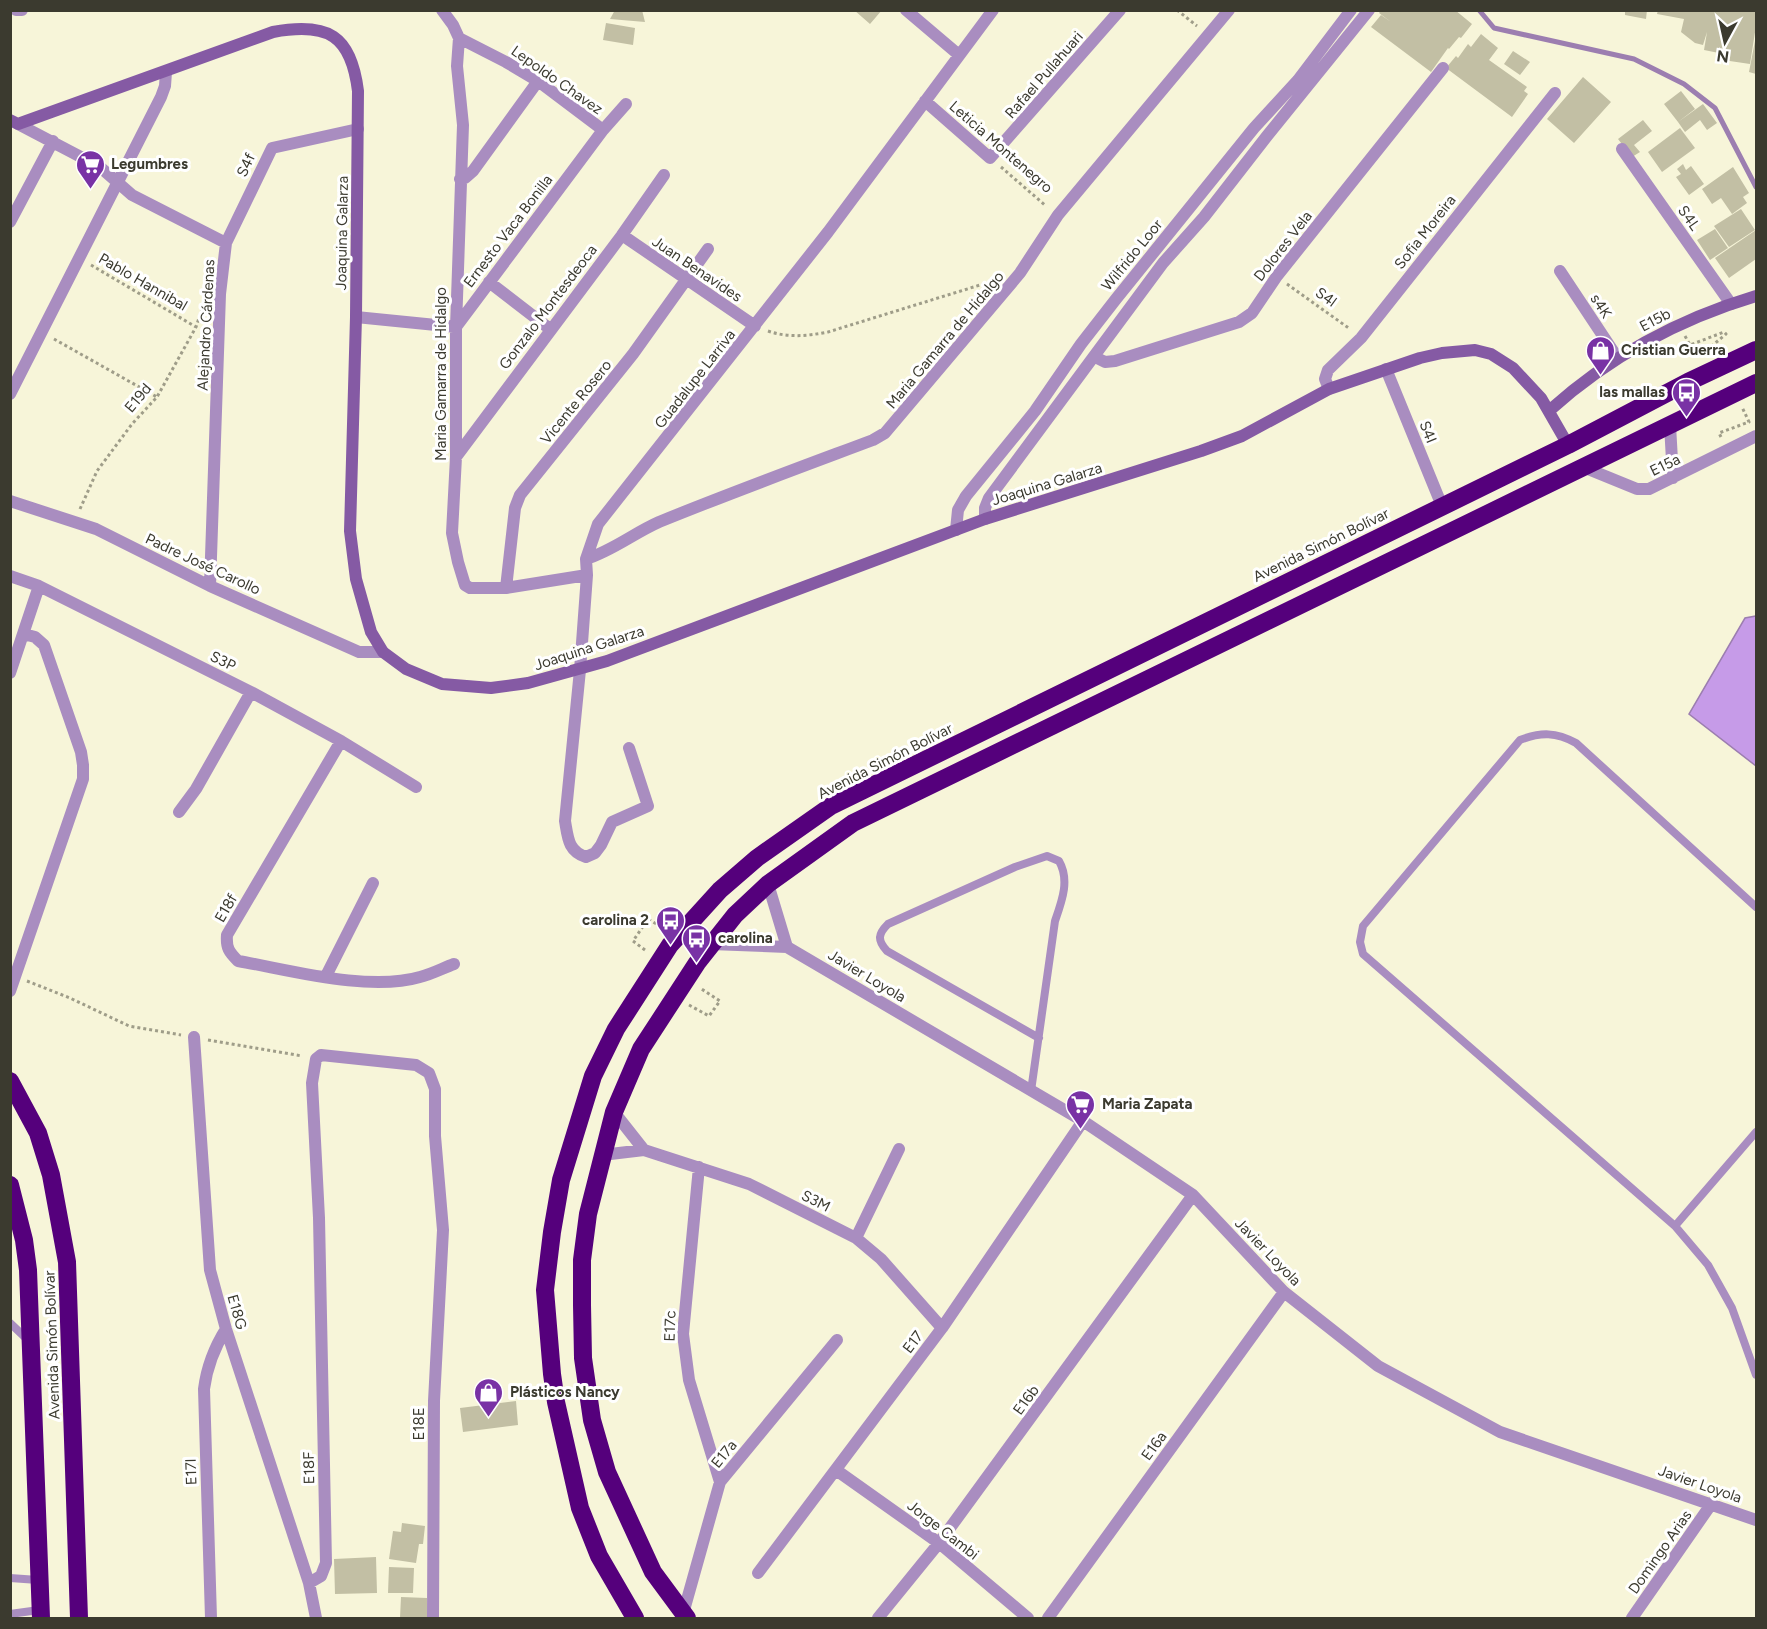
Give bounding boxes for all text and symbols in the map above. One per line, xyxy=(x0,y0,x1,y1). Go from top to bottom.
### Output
north arrow xyxy=(1695,12,1755,72)
street label: Rafael Pullahuari xyxy=(1001,28,1087,122)
street label: Lepoldo Chavez xyxy=(508,42,606,118)
text: N xyxy=(1716,46,1730,67)
street label: Leticia Montenegro xyxy=(946,97,1056,197)
supermarket icon: Legumbres xyxy=(74,148,106,190)
street label: S4f xyxy=(233,150,259,180)
place label: Legumbres xyxy=(111,155,188,173)
street label: Ernesto Vaca Bonilla xyxy=(460,171,556,291)
street label: Joaquina Galarza xyxy=(332,176,352,290)
street label: Sofia Moreira xyxy=(1390,191,1460,273)
street label: S4L xyxy=(1674,202,1704,234)
street label: Dolores Vela xyxy=(1250,207,1316,285)
street label: Wilfrido Loor xyxy=(1098,216,1166,294)
street label: Juan Benavides xyxy=(649,232,745,306)
street label: Gonzalo Montesdeoca xyxy=(495,241,601,373)
street label: Pablo Hannibal xyxy=(95,249,191,315)
street label: Alejandro Cárdenas xyxy=(194,259,218,391)
street label: Maria Gamarra de Hidalgo xyxy=(882,267,1008,412)
street label: S4l xyxy=(1312,283,1340,311)
street label: Maria Gamarra de Hidalgo xyxy=(432,287,450,461)
street label: s4K xyxy=(1587,290,1616,322)
street label: E15b xyxy=(1636,304,1674,336)
street label: Guadalupe Larriva xyxy=(651,326,739,432)
shop icon: Cristian Guerra xyxy=(1584,334,1616,376)
place label: Cristian Guerra xyxy=(1621,341,1726,359)
street label: Vicente Rosero xyxy=(537,356,616,448)
bus stop icon: las mallas xyxy=(1670,376,1702,418)
street label: E19d xyxy=(121,380,155,416)
place label: las mallas xyxy=(1599,383,1665,401)
street label: S4I xyxy=(1415,418,1441,446)
street label: E15a xyxy=(1647,450,1683,480)
street label: Joaquina Galarza xyxy=(990,459,1104,509)
street label: Avenida Simón Bolívar xyxy=(1250,504,1392,586)
street label: Padre José Carollo xyxy=(143,529,264,599)
street label: Joaquina Galarza xyxy=(532,622,646,674)
street label: S3P xyxy=(207,647,239,675)
street label: Avenida Simón Bolívar xyxy=(815,719,955,803)
street label: E18f xyxy=(211,890,241,925)
bus stop icon: carolina 2 xyxy=(654,904,686,946)
place label: carolina 2 xyxy=(582,911,649,929)
bus stop icon: carolina xyxy=(681,922,713,964)
place label: carolina xyxy=(718,929,773,947)
street label: Javier Loyola xyxy=(825,946,909,1006)
supermarket icon: Maria Zapata xyxy=(1065,1088,1097,1130)
place label: Maria Zapata xyxy=(1102,1095,1192,1113)
street label: S3M xyxy=(799,1186,833,1216)
street label: Javier Loyola xyxy=(1231,1214,1305,1290)
street label: Avenida Simón Bolívar xyxy=(40,1270,64,1420)
street label: E18G xyxy=(223,1292,251,1332)
street label: E17c xyxy=(660,1310,680,1342)
street label: E17 xyxy=(899,1327,927,1357)
shop icon: Plásticos Nancy xyxy=(473,1376,505,1418)
street label: E16b xyxy=(1009,1381,1043,1418)
place label: Plásticos Nancy xyxy=(510,1383,620,1401)
street label: E18E xyxy=(410,1407,428,1441)
street label: E16a xyxy=(1138,1428,1170,1464)
street label: E17a xyxy=(707,1436,741,1472)
street label: E18F xyxy=(300,1452,318,1484)
street label: E17l xyxy=(182,1458,200,1486)
street label: Javier Loyola xyxy=(1656,1461,1744,1507)
street label: Jorge Cambi xyxy=(904,1497,982,1563)
street label: Domingo Arias xyxy=(1624,1507,1696,1597)

